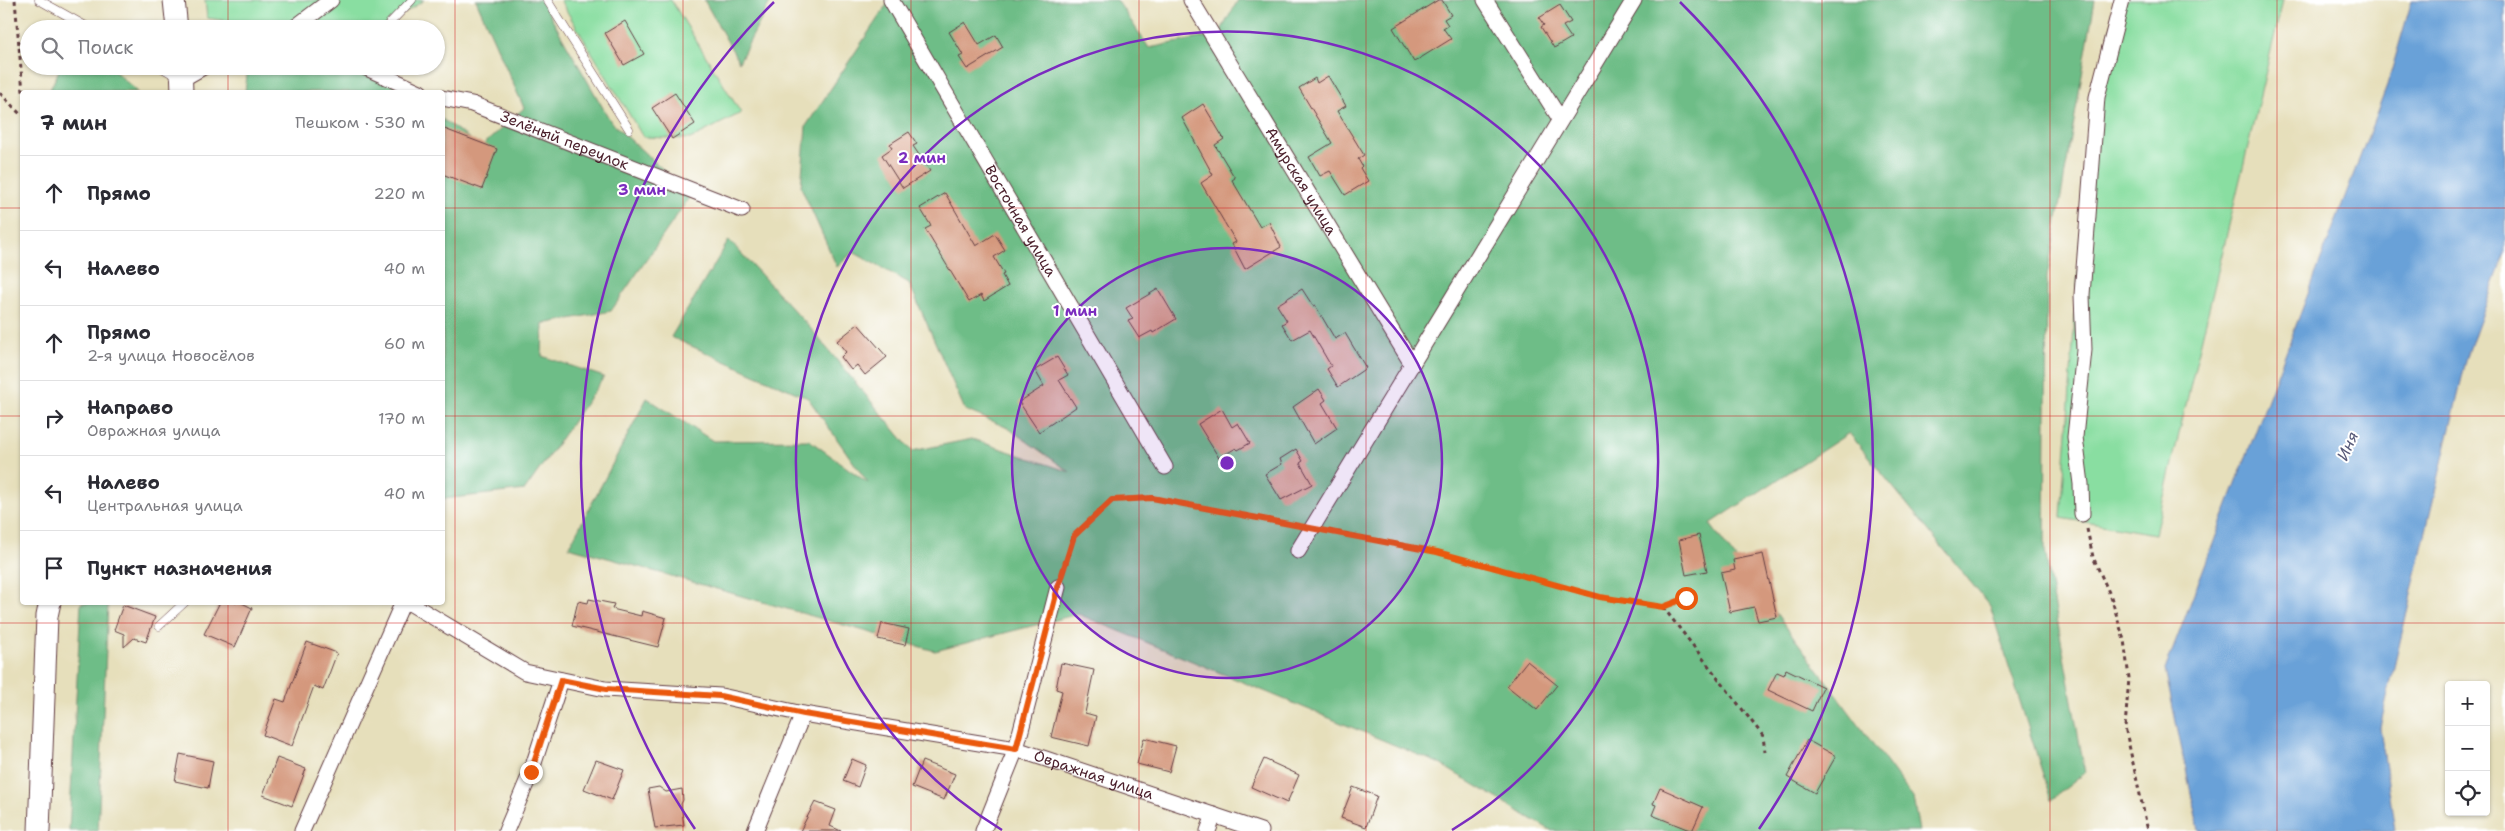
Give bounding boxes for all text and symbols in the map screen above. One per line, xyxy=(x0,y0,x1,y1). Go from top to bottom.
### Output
search box xyxy=(20,20,445,75)
icon: search xyxy=(38,34,66,62)
text: Поиск xyxy=(78,35,133,60)
street label: Зелёный переулок xyxy=(497,106,632,175)
text: 7 мин xyxy=(40,109,107,137)
text: Пешком · 530 m xyxy=(295,112,425,133)
street label: Амурская улица xyxy=(1261,124,1342,239)
text: 2 мин xyxy=(898,148,946,168)
street label: Восточная улица xyxy=(980,161,1061,281)
icon: ahead xyxy=(40,179,68,207)
text: 3 мин xyxy=(618,180,666,200)
text: Прямо xyxy=(87,181,151,206)
text: 220 m xyxy=(373,183,425,204)
icon: left xyxy=(40,254,68,282)
text: Налево xyxy=(87,256,160,281)
text: 40 m xyxy=(383,258,425,279)
text: 1 мин xyxy=(1053,301,1097,321)
text: Прямо xyxy=(87,320,151,345)
icon: ahead xyxy=(40,329,68,357)
text: 60 m xyxy=(384,333,425,354)
text: 2-я улица Новосёлов xyxy=(87,345,255,366)
text: Направо xyxy=(87,395,173,420)
icon: right xyxy=(40,404,68,432)
text: 170 m xyxy=(378,408,425,429)
text: Овражная улица xyxy=(87,420,220,441)
water label: Иня xyxy=(2332,428,2363,464)
centre of rings xyxy=(1218,454,1236,472)
text: Налево xyxy=(87,470,160,495)
icon: left xyxy=(40,479,68,507)
text: 40 m xyxy=(383,483,425,504)
text: Центральная улица xyxy=(87,495,243,516)
icon: arrive xyxy=(40,554,68,582)
text: Пункт назначения xyxy=(87,556,272,581)
route start xyxy=(1675,587,1698,610)
map controls xyxy=(2445,681,2490,816)
button: + xyxy=(2445,681,2490,726)
button: − xyxy=(2445,726,2490,771)
street label: Овражная улица xyxy=(1031,746,1157,805)
route end xyxy=(520,761,543,784)
button: locate xyxy=(2445,771,2490,816)

